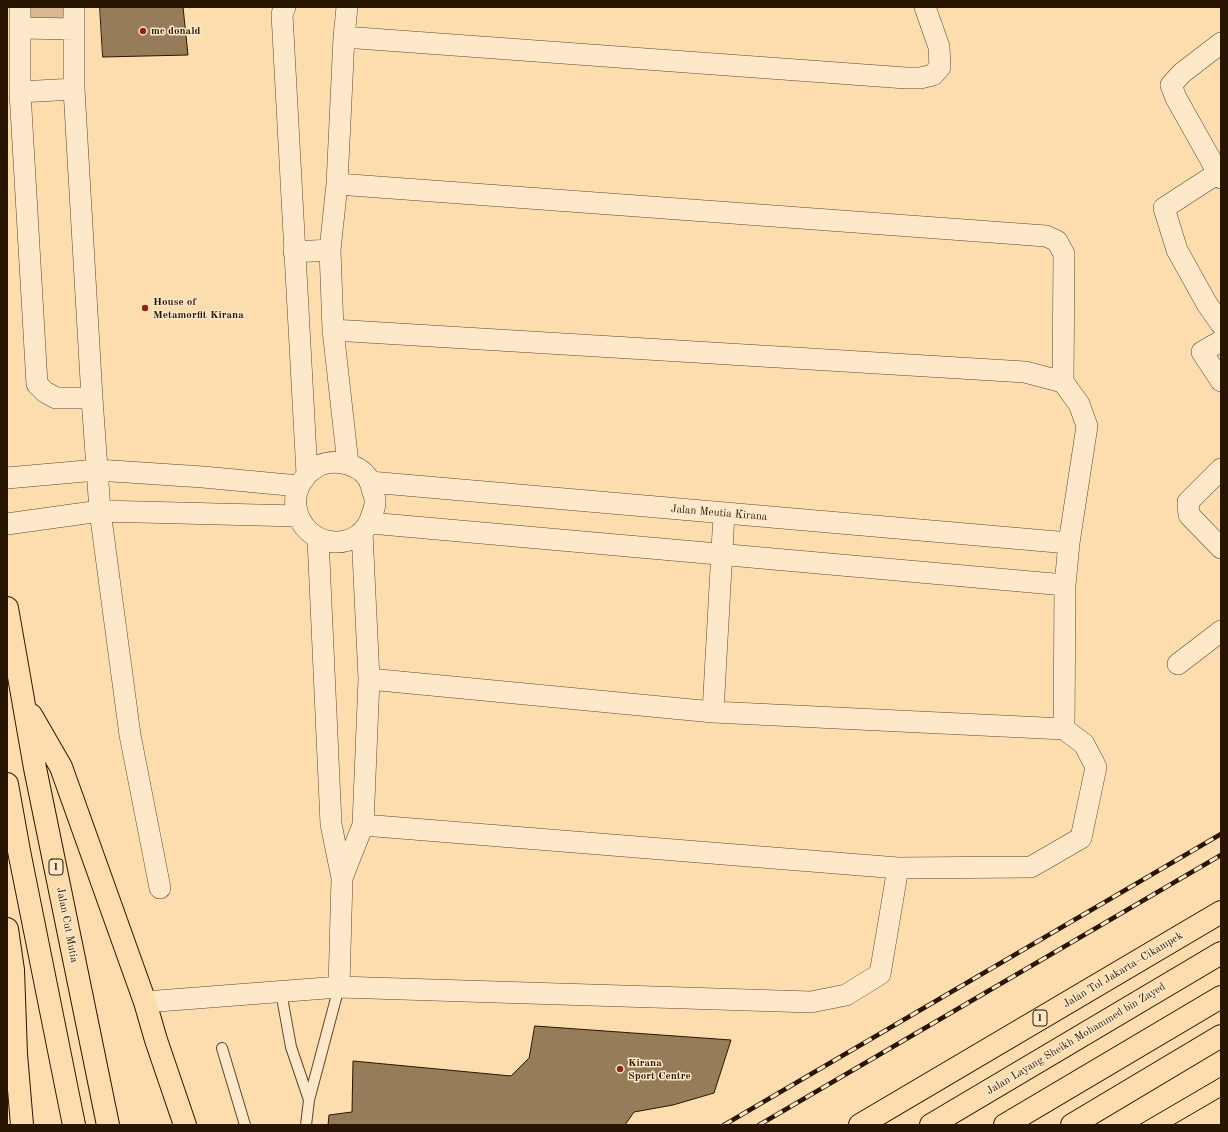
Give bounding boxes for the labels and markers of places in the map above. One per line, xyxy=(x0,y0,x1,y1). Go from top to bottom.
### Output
place label: mc donald xyxy=(151,24,200,38)
marker: mc donald xyxy=(138,26,148,36)
place label: House of Metamorfit Kirana xyxy=(153,295,244,321)
marker: House of Metamorfit Kirana xyxy=(140,303,150,313)
place label: Kirana Sport Centre xyxy=(628,1056,691,1082)
marker: Kirana Sport Centre xyxy=(615,1064,625,1074)

